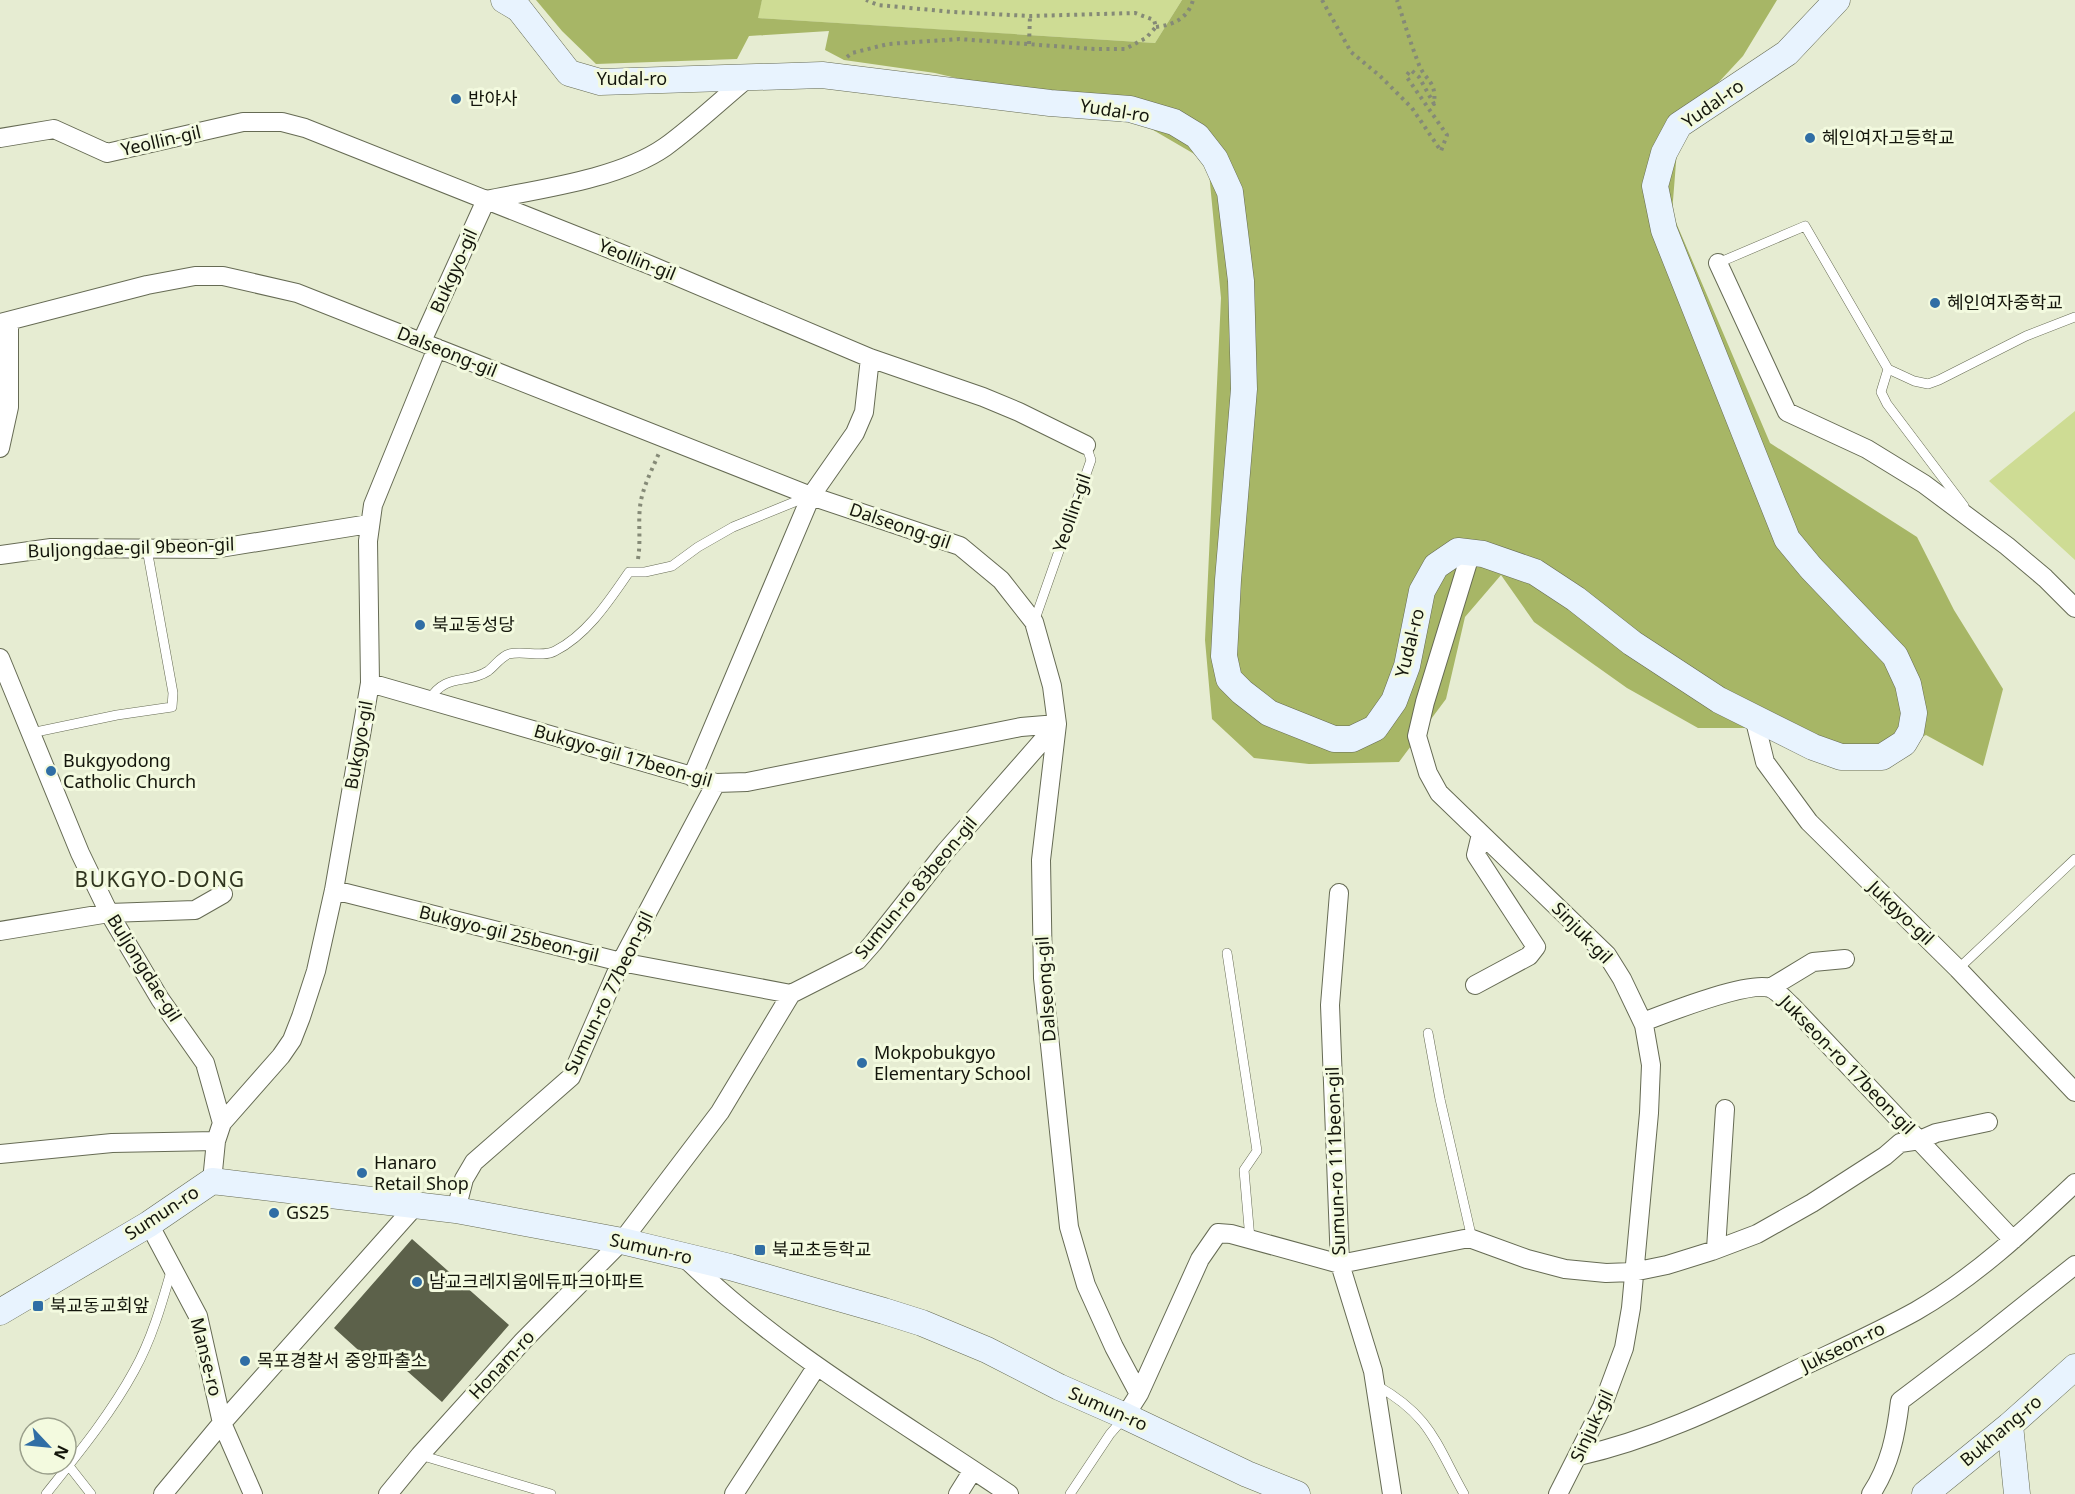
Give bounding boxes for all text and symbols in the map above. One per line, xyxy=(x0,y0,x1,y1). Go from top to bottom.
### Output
street label: Yudal-ro xyxy=(597,66,667,90)
street label: Yudal-ro xyxy=(1677,73,1748,133)
place label: 반야사 xyxy=(468,86,518,110)
marker: 반야사 xyxy=(449,92,463,106)
street label: Yudal-ro xyxy=(1079,93,1152,127)
street label: Yeollin-gil xyxy=(118,119,203,161)
place label: 혜인여자고등학교 xyxy=(1822,125,1954,149)
marker: 혜인여자고등학교 xyxy=(1803,131,1817,145)
street label: Bukgyo-gil xyxy=(424,225,482,316)
street label: Yeollin-gil xyxy=(595,233,680,285)
place label: 혜인여자중학교 xyxy=(1947,290,2063,314)
marker: 혜인여자중학교 xyxy=(1928,296,1942,310)
street label: Dalseong-gil xyxy=(394,320,501,382)
street label: Yeollin-gil xyxy=(1046,470,1096,555)
street label: Dalseong-gil xyxy=(846,496,954,554)
street label: Buljongdae-gil 9beon-gil xyxy=(27,531,235,563)
street label: Yudal-ro xyxy=(1389,606,1429,680)
place label: 북교동성당 xyxy=(432,612,515,636)
marker: 북교동성당 xyxy=(413,618,427,632)
street label: Bukgyo-gil xyxy=(338,699,378,791)
street label: Bukgyo-gil 17beon-gil xyxy=(531,718,715,792)
place label: Bukgyodong Catholic Church xyxy=(63,748,196,793)
marker: Bukgyodong Catholic Church xyxy=(44,764,58,778)
street label: Sumun-ro 83beon-gil xyxy=(849,811,982,963)
district label: BUKGYO-DONG xyxy=(75,865,245,893)
street label: Jukgyo-gil xyxy=(1862,873,1940,950)
street label: Sinjuk-gil xyxy=(1547,896,1618,968)
street label: Bukgyo-gil 25beon-gil xyxy=(417,899,602,967)
street label: Sumun-ro 77beon-gil xyxy=(558,907,658,1078)
street label: Buljongdae-gil xyxy=(102,909,188,1026)
street label: Dalseong-gil xyxy=(1029,935,1061,1043)
street label: Jukseon-ro 17beon-gil xyxy=(1773,988,1921,1139)
place label: Mokpobukgyo Elementary School xyxy=(874,1040,1031,1085)
marker: Mokpobukgyo Elementary School xyxy=(855,1056,869,1070)
street label: Sumun-ro 111beon-gil xyxy=(1320,1066,1350,1256)
place label: Hanaro Retail Shop xyxy=(374,1150,469,1195)
marker: Hanaro Retail Shop xyxy=(355,1166,369,1180)
street label: Sumun-ro xyxy=(120,1179,203,1245)
place label: GS25 xyxy=(286,1200,330,1224)
marker: GS25 xyxy=(267,1206,281,1220)
street label: Sumun-ro xyxy=(608,1227,695,1269)
place label: 북교초등학교 xyxy=(772,1237,871,1261)
marker: 북교초등학교 xyxy=(753,1243,767,1257)
place label: 남교크레지움에듀파크아파트 xyxy=(429,1269,644,1293)
marker: 남교크레지움에듀파크아파트 xyxy=(410,1275,424,1289)
place label: 북교동교회앞 xyxy=(50,1293,149,1317)
marker: 북교동교회앞 xyxy=(31,1299,45,1313)
street label: Manse-ro xyxy=(186,1315,228,1399)
street label: Jukseon-ro xyxy=(1795,1316,1888,1378)
street label: Honam-ro xyxy=(463,1325,539,1404)
place label: 목포경찰서 중앙파출소 xyxy=(257,1348,427,1372)
marker: 목포경찰서 중앙파출소 xyxy=(238,1354,252,1368)
street label: Sumun-ro xyxy=(1065,1380,1152,1436)
street label: Sinjuk-gil xyxy=(1564,1386,1618,1466)
street label: Bukhang-ro xyxy=(1954,1389,2046,1471)
north arrow xyxy=(18,1416,78,1476)
text: N xyxy=(49,1442,74,1463)

